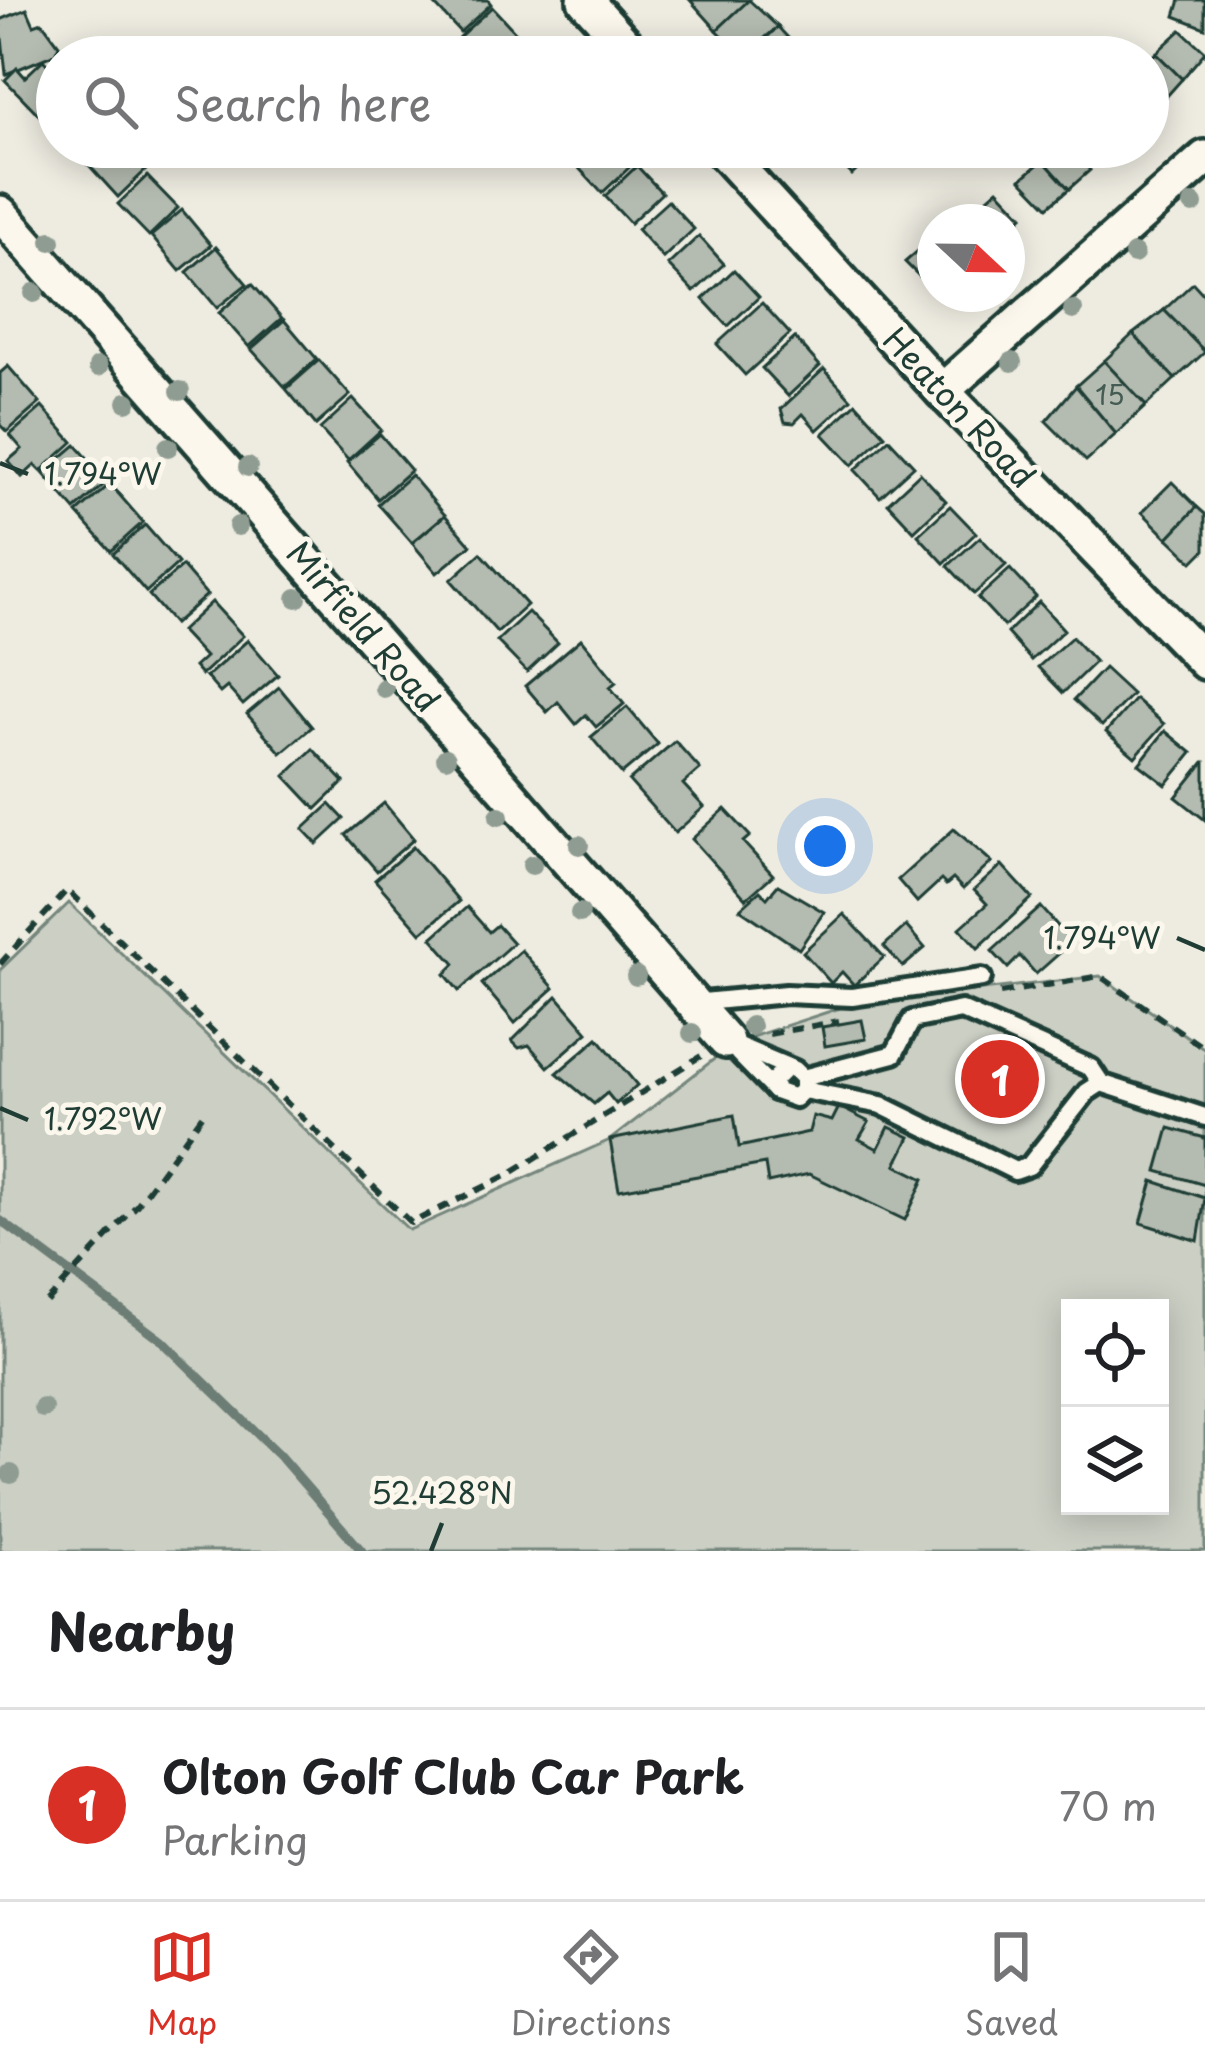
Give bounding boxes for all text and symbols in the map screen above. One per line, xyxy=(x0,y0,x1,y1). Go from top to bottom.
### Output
search box xyxy=(36,36,1169,168)
text: Search here xyxy=(174,68,431,136)
icon: search xyxy=(78,69,144,135)
north arrow xyxy=(917,204,1025,312)
street label: Heaton Road xyxy=(873,315,1048,498)
house number: 15 xyxy=(1095,373,1125,414)
text: 1.794°W xyxy=(45,450,162,495)
street label: Mirfield Road xyxy=(276,529,453,722)
your location xyxy=(795,816,855,876)
text: 1.794°W xyxy=(1044,914,1161,959)
pin: 1 xyxy=(961,1034,1039,1124)
text: 1.792°W xyxy=(44,1095,162,1140)
map controls xyxy=(1061,1299,1169,1515)
button: locate xyxy=(1061,1299,1169,1407)
button: layers xyxy=(1061,1407,1169,1515)
text: 52.428°N xyxy=(371,1469,513,1514)
text: Nearby xyxy=(48,1591,235,1668)
text: Olton Golf Club Car Park xyxy=(162,1741,744,1809)
text: 1 xyxy=(78,1775,96,1834)
text: 70 m xyxy=(1059,1775,1157,1834)
text: Parking xyxy=(162,1809,308,1868)
tab: Map xyxy=(147,1924,217,2046)
tab: Directions xyxy=(511,1924,671,2046)
tab: Saved xyxy=(965,1924,1058,2046)

